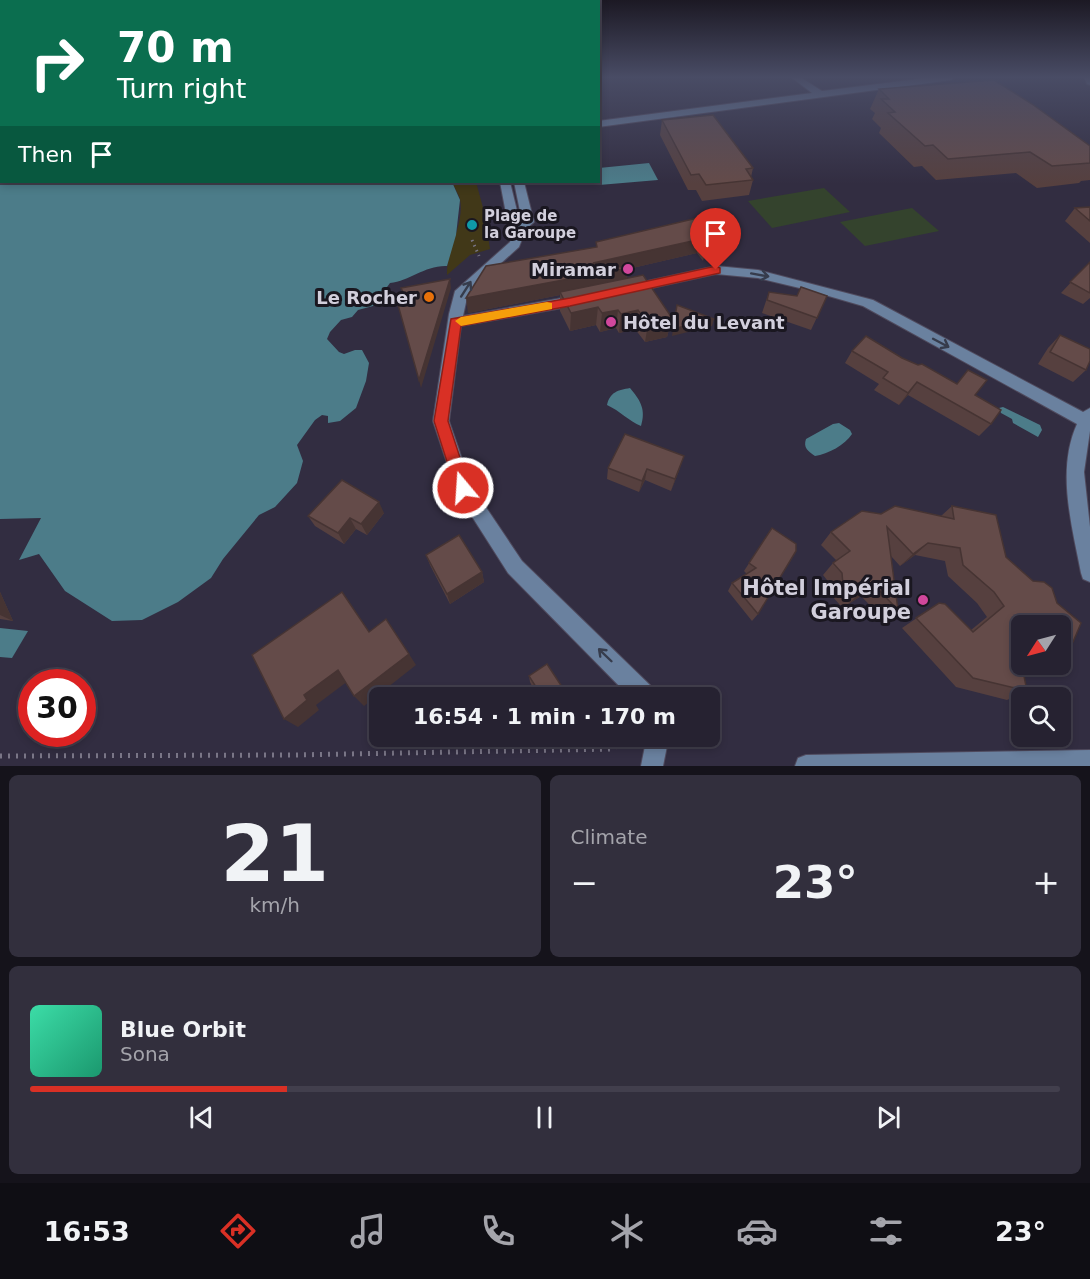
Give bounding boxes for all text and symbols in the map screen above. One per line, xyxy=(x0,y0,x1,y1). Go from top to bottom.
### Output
text: 70 m xyxy=(117,23,234,72)
icon: right xyxy=(18,24,96,102)
text: Turn right xyxy=(117,73,246,104)
icon: arrive xyxy=(85,138,118,171)
text: Then xyxy=(18,142,73,167)
place label: Plage de la Garoupe xyxy=(484,207,576,242)
pin xyxy=(690,208,741,270)
icon: arrive xyxy=(699,217,732,250)
marker: Plage de la Garoupe xyxy=(465,218,479,232)
place label: Miramar xyxy=(531,259,616,280)
marker: Miramar xyxy=(621,262,635,276)
one-way arrow xyxy=(750,270,769,281)
one-way arrow xyxy=(459,281,472,298)
place label: Le Rocher xyxy=(316,287,417,308)
marker: Le Rocher xyxy=(422,290,436,304)
place label: Hôtel du Levant xyxy=(623,312,785,333)
marker: Hôtel du Levant xyxy=(604,315,618,329)
one-way arrow xyxy=(932,338,950,349)
position arrow xyxy=(431,456,495,520)
place label: Hôtel Impérial Garoupe xyxy=(742,576,911,624)
marker: Hôtel Impérial Garoupe xyxy=(916,593,930,607)
north arrow xyxy=(1011,615,1071,675)
map controls xyxy=(1011,615,1071,747)
one-way arrow xyxy=(597,647,612,662)
speed limit sign: 30 xyxy=(18,669,96,747)
button: search xyxy=(1011,687,1071,747)
text: 16:54 · 1 min · 170 m xyxy=(413,704,676,729)
text: 21 xyxy=(220,809,329,899)
text: Climate xyxy=(571,825,647,849)
text: 23° xyxy=(773,856,858,909)
text: − xyxy=(571,863,598,902)
text: + xyxy=(1032,863,1060,902)
text: km/h xyxy=(250,893,300,917)
text: Blue Orbit xyxy=(120,1017,246,1042)
text: Sona xyxy=(120,1042,170,1066)
icon: previous xyxy=(185,1101,218,1134)
icon: pause xyxy=(528,1101,561,1134)
icon: next xyxy=(872,1101,905,1134)
icon: directions xyxy=(217,1210,259,1252)
icon: music xyxy=(347,1210,389,1252)
icon: phone xyxy=(477,1210,519,1252)
icon: climate xyxy=(606,1210,648,1252)
icon: car xyxy=(736,1210,778,1252)
icon: filters xyxy=(865,1210,907,1252)
text: 16:53 xyxy=(44,1216,130,1247)
text: 23° xyxy=(995,1216,1046,1247)

